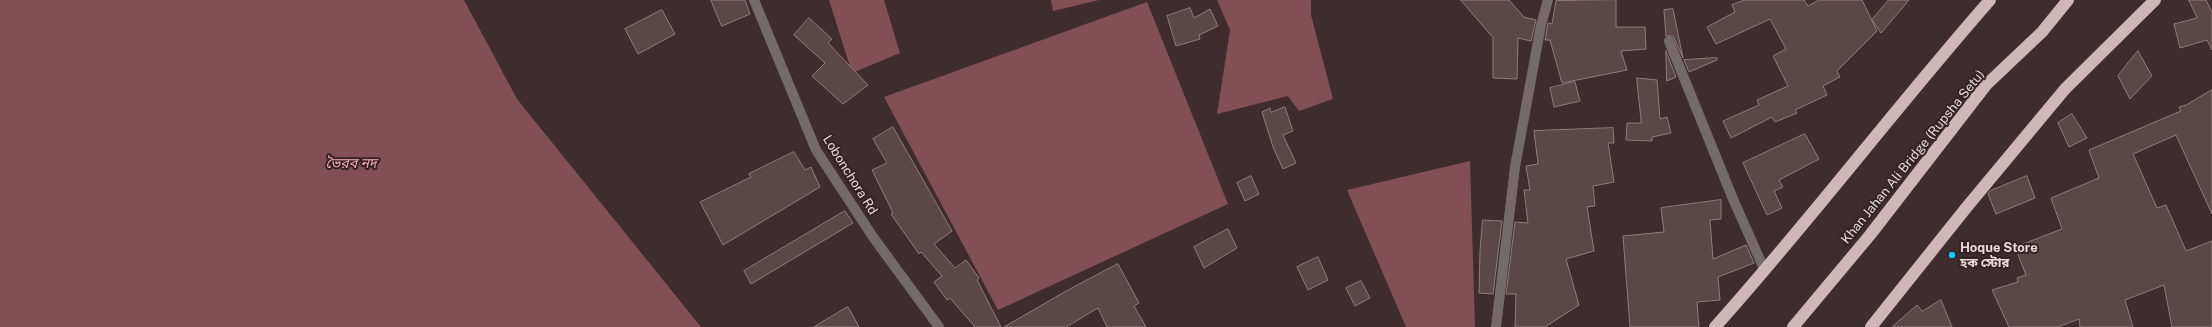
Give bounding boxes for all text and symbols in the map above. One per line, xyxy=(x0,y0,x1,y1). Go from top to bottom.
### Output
street label: Khan Jahan Ali Bridge (Rupsha Setu) xyxy=(1838,67,1988,247)
street label: Lobonchora Rd xyxy=(819,132,881,218)
water label: ভৈরব নদ xyxy=(325,156,377,172)
place label: Hoque Store হক স্টোর xyxy=(1960,240,2038,271)
marker: Hoque Store হক স্টোর xyxy=(1947,250,1957,260)

